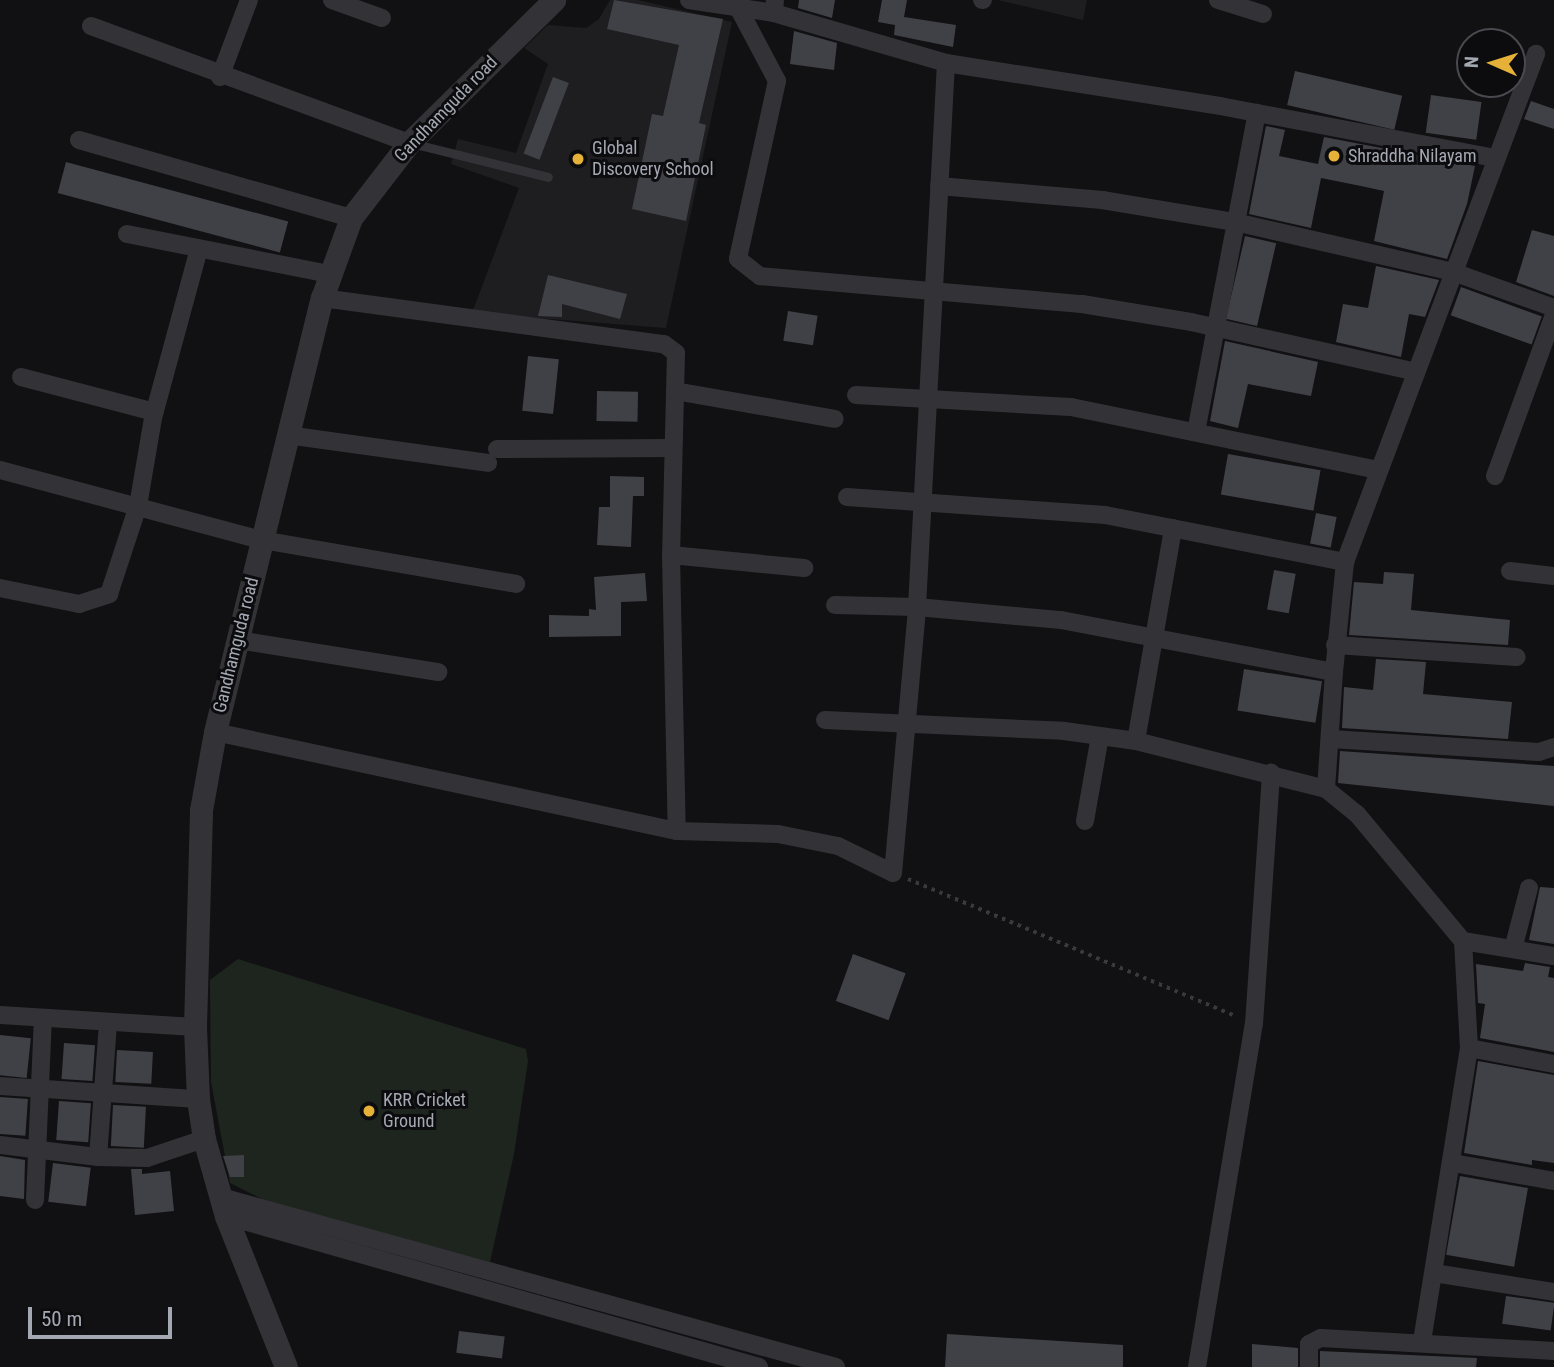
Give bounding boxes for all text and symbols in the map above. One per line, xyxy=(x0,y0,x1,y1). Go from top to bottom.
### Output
north arrow xyxy=(1456,28,1526,98)
street label: Gandhamguda road xyxy=(390,52,502,166)
text: N xyxy=(1460,56,1483,68)
place label: Global Discovery School xyxy=(592,138,714,180)
place label: Shraddha Nilayam xyxy=(1348,145,1477,167)
marker: Shraddha Nilayam xyxy=(1326,148,1342,164)
marker: Global Discovery School xyxy=(570,151,586,167)
street label: Gandhamguda road xyxy=(209,575,263,715)
place label: KRR Cricket Ground xyxy=(383,1090,466,1132)
marker: KRR Cricket Ground xyxy=(361,1103,377,1119)
scale bar xyxy=(32,1294,175,1338)
text: 50 m xyxy=(41,1307,82,1331)

